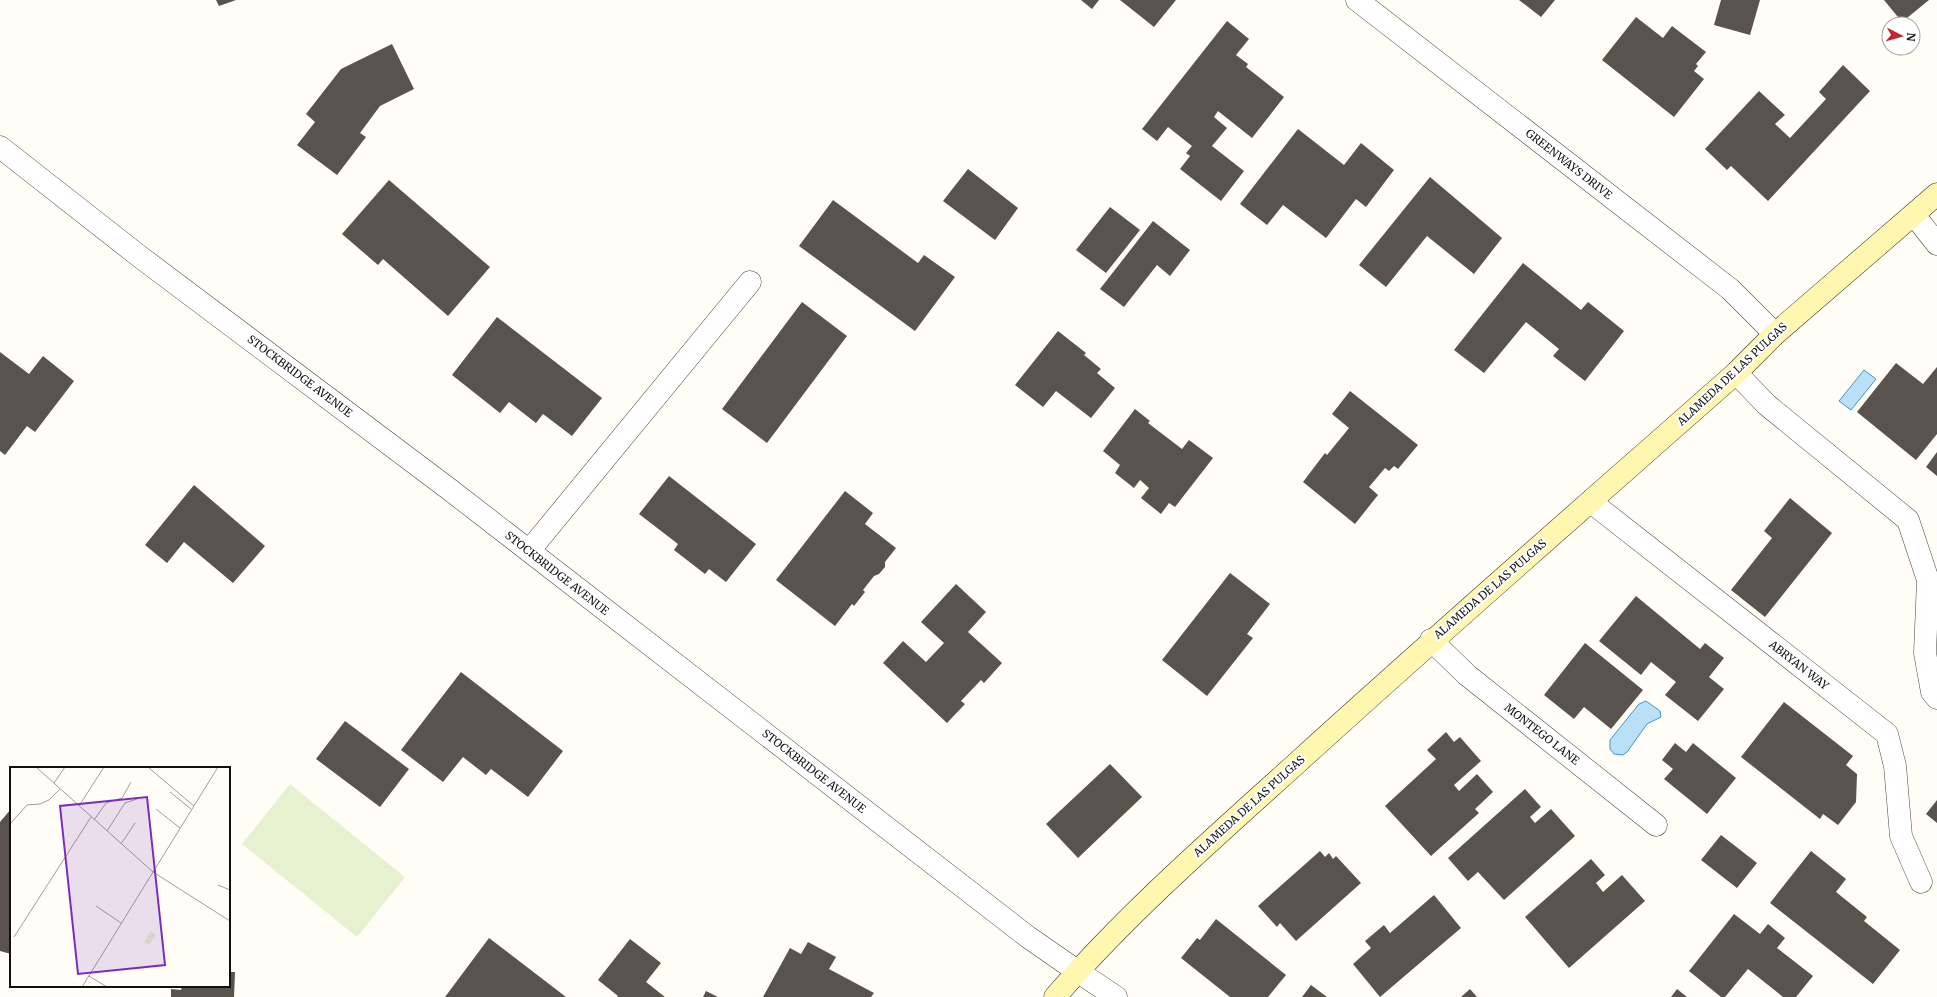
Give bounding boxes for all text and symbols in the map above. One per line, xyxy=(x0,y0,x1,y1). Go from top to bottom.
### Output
north arrow xyxy=(1881,16,1921,56)
text: N xyxy=(1903,32,1918,42)
street label: GREENWAYS DRIVE xyxy=(1523,126,1615,202)
street label: ALAMEDA DE LAS PULGAS xyxy=(1674,319,1790,429)
street label: STOCKBRIDGE AVENUE xyxy=(245,332,355,420)
street label: STOCKBRIDGE AVENUE xyxy=(502,528,612,618)
street label: ALAMEDA DE LAS PULGAS xyxy=(1430,536,1550,642)
street label: ABRYAN WAY xyxy=(1766,637,1832,693)
street label: MONTEGO LANE xyxy=(1502,700,1582,768)
street label: STOCKBRIDGE AVENUE xyxy=(759,726,869,816)
street label: ALAMEDA DE LAS PULGAS xyxy=(1190,752,1308,860)
inset map xyxy=(10,767,230,987)

